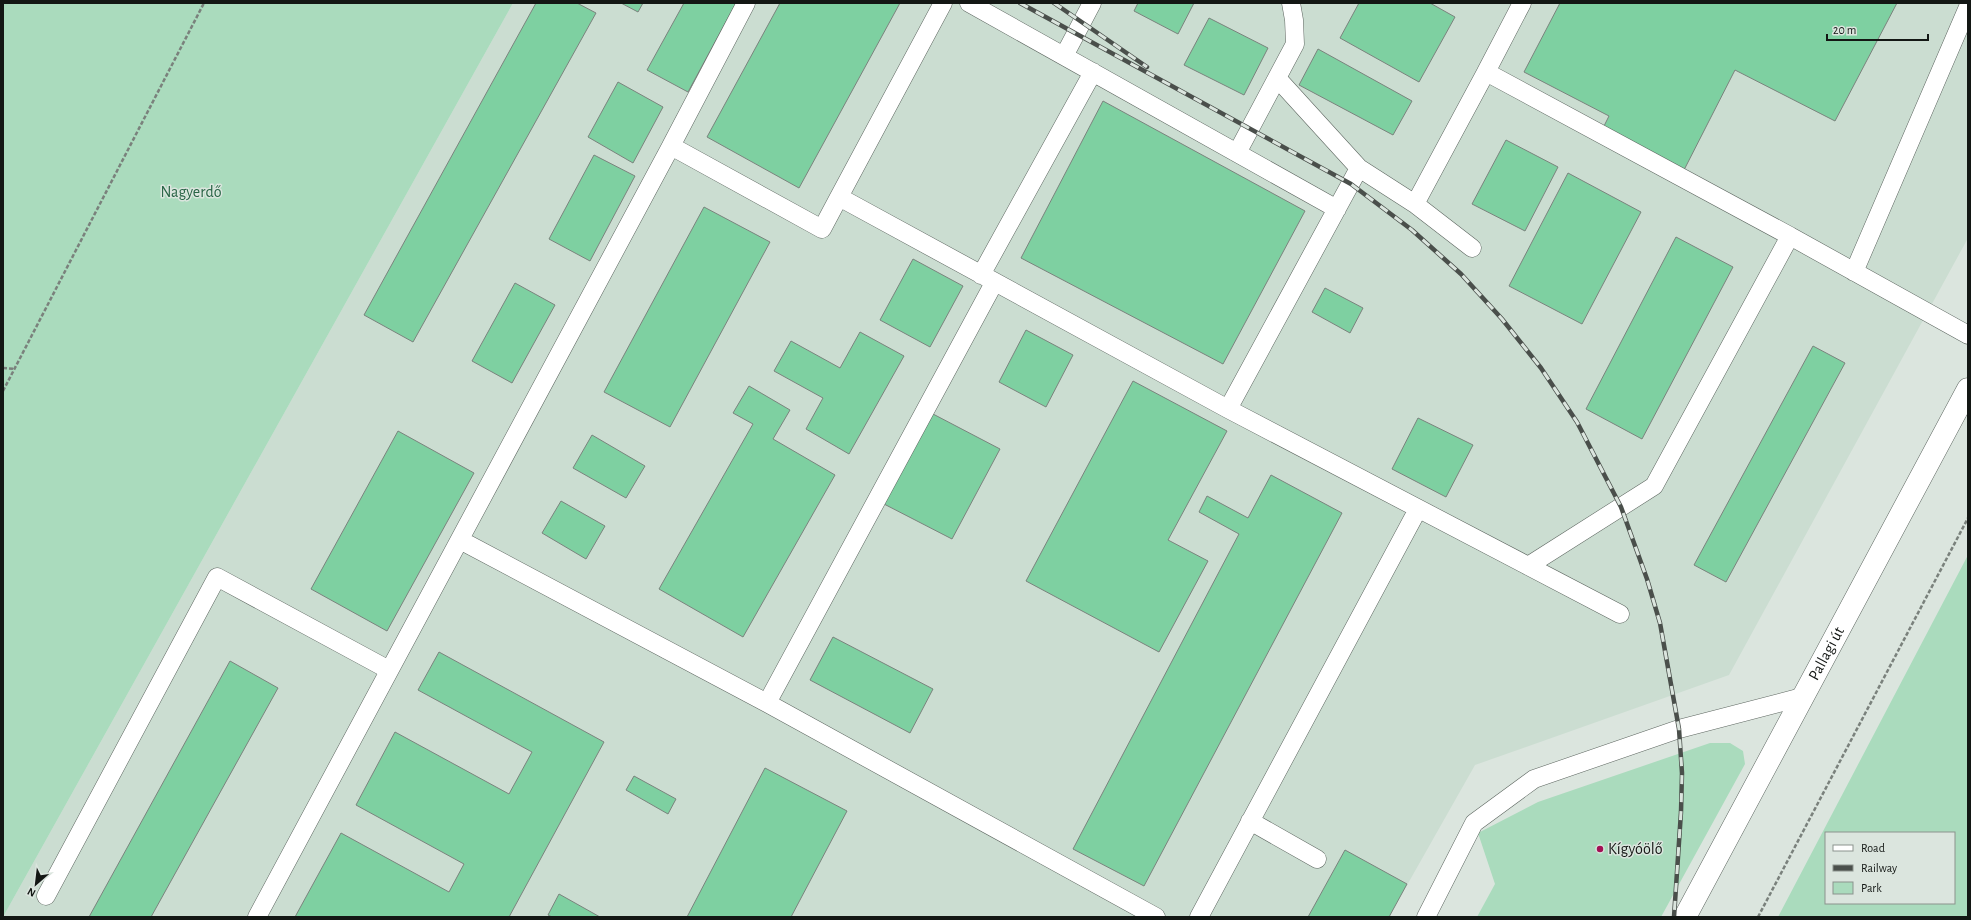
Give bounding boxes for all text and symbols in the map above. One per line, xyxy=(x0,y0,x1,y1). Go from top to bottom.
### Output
scale bar xyxy=(1827,16,1928,42)
text: 20 m xyxy=(1833,24,1856,36)
park label: Nagyerdő xyxy=(160,184,222,201)
street label: Pallagi út xyxy=(1805,624,1847,683)
legend xyxy=(1825,832,1955,904)
place label: Kígyóölő xyxy=(1608,841,1663,858)
text: Road xyxy=(1861,842,1885,854)
marker: Kígyóölő xyxy=(1595,844,1605,854)
text: Railway xyxy=(1861,862,1897,875)
north arrow xyxy=(16,864,56,904)
text: Park xyxy=(1861,882,1882,894)
text: N xyxy=(26,886,38,899)

